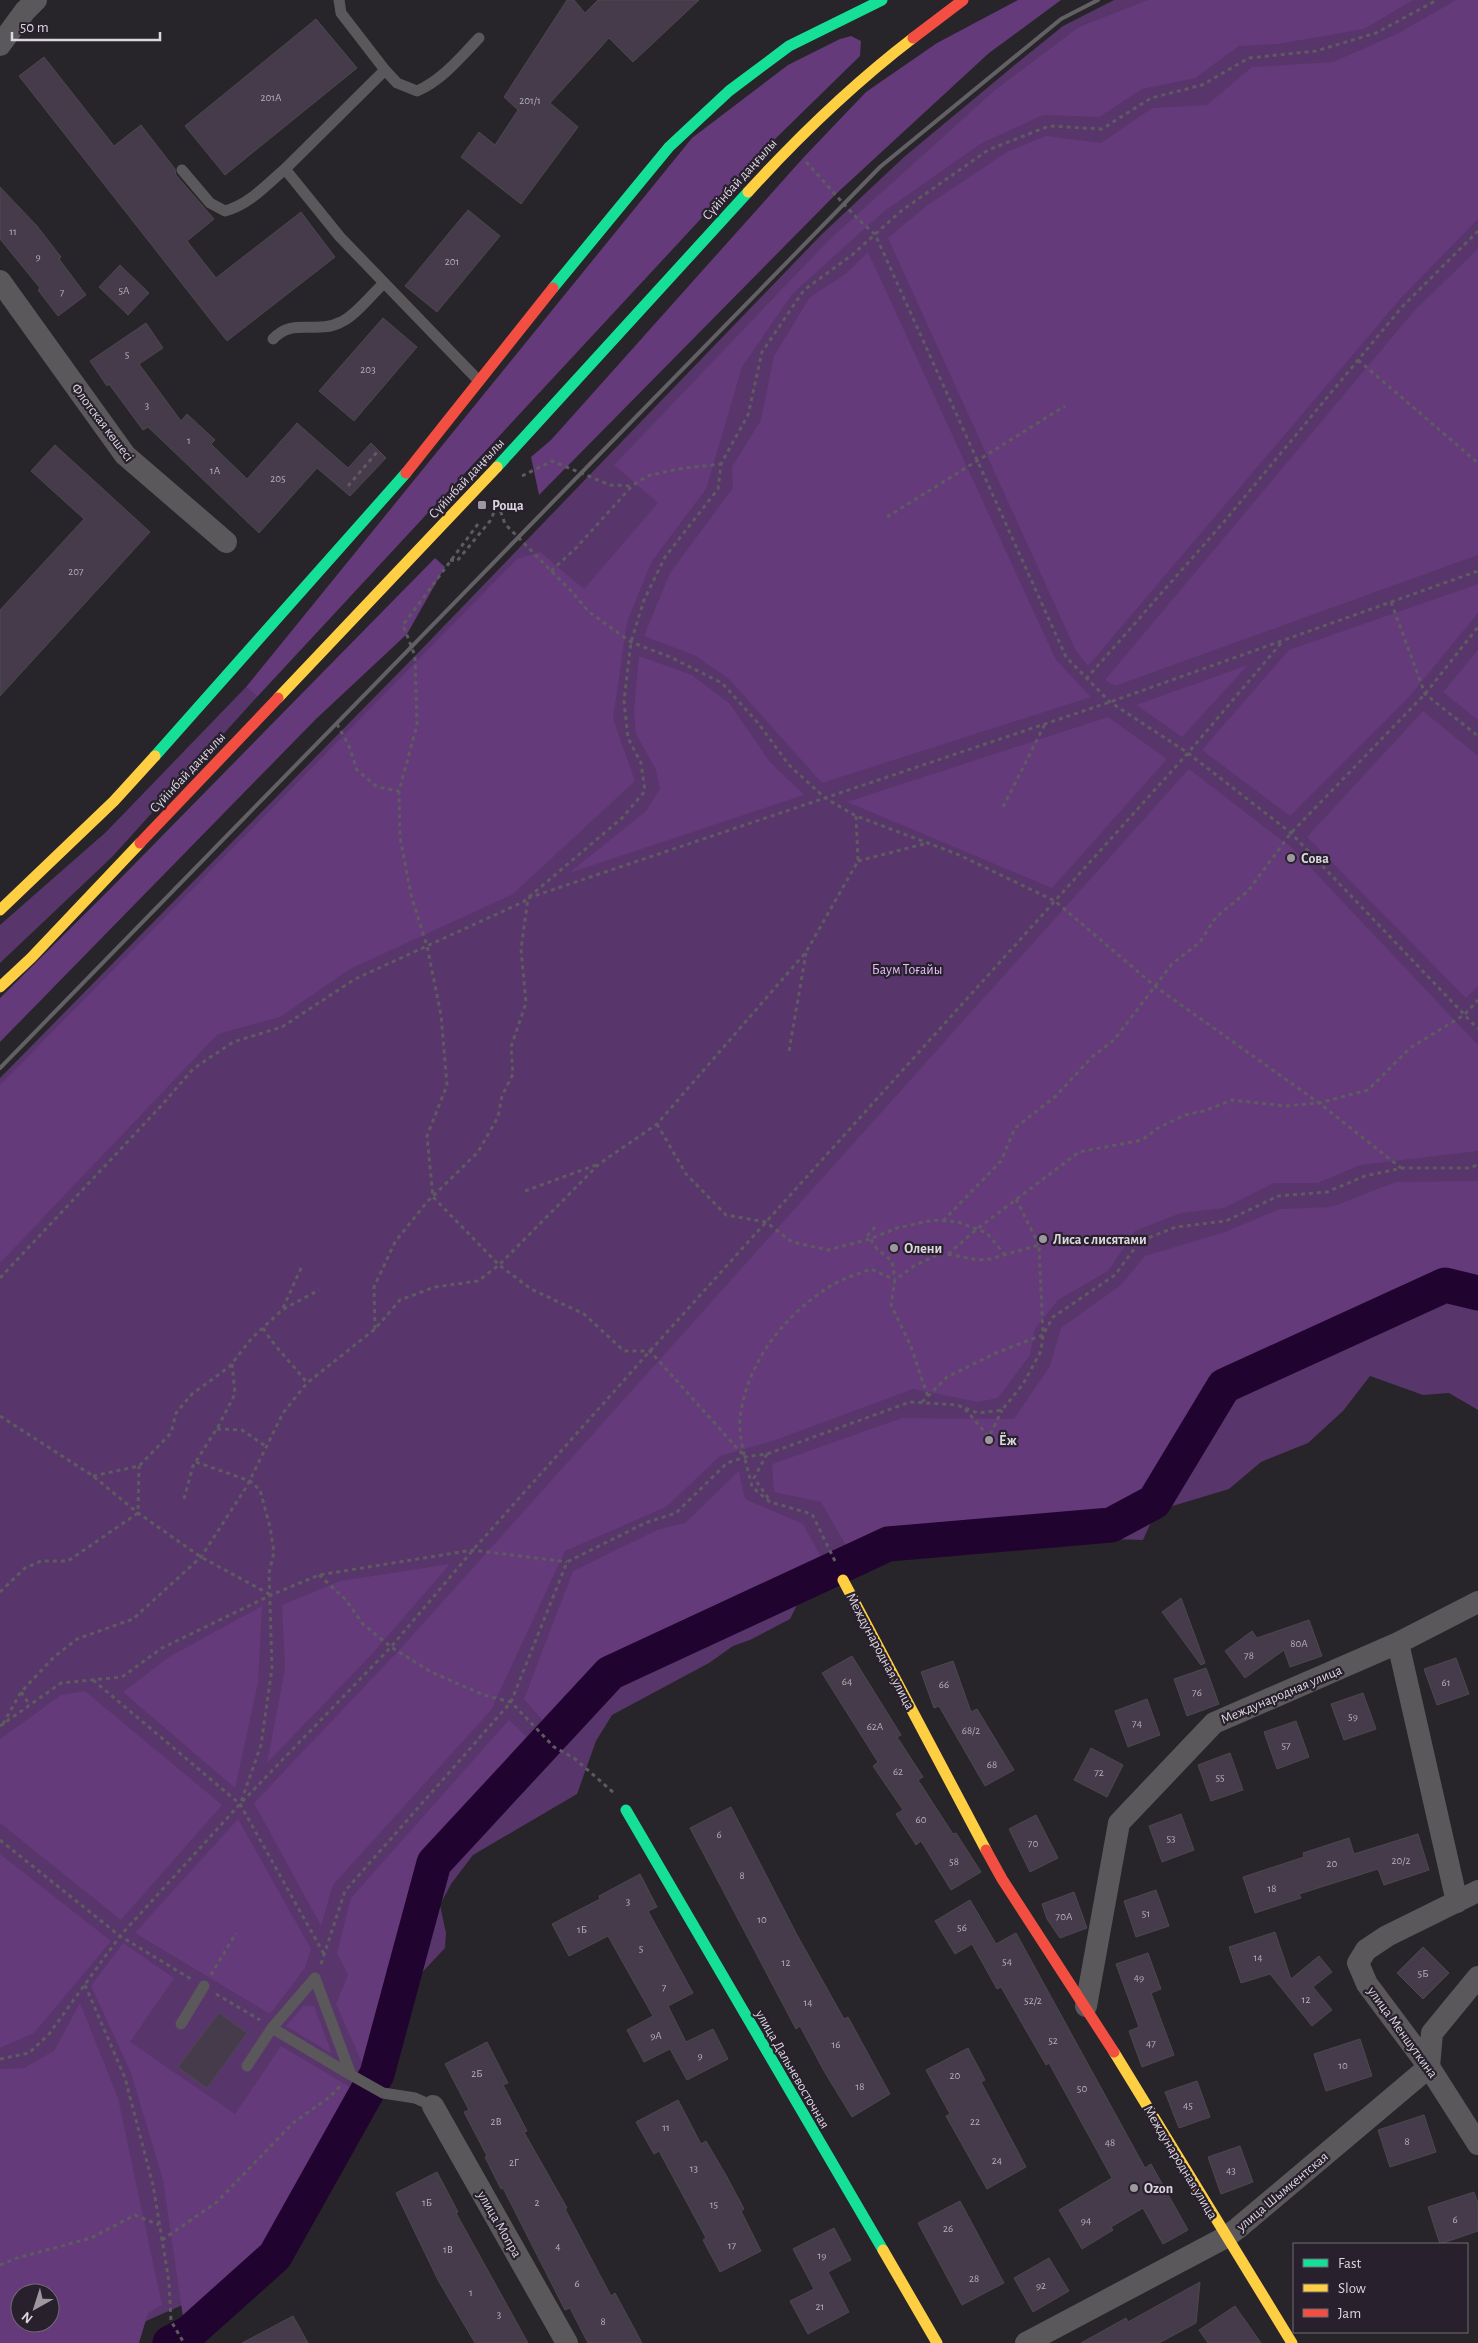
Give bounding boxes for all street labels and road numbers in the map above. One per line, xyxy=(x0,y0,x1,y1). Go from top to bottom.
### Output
street label: Сүйінбай даңғылы xyxy=(700,136,780,223)
street label: Флотская көшесі xyxy=(68,381,136,464)
street label: Сүйінбай даңғылы xyxy=(426,436,507,522)
street label: Сүйінбай даңғылы xyxy=(147,730,228,816)
street label: Международная улица xyxy=(843,1591,917,1713)
street label: Международная улица xyxy=(1219,1663,1345,1727)
street label: улица Меншуткина xyxy=(1364,1984,1440,2081)
street label: улица Дальневосточная xyxy=(752,2007,832,2131)
street label: Международная улица xyxy=(1141,2103,1220,2222)
street label: улица Шымкентская xyxy=(1233,2149,1331,2235)
street label: улица Мопра xyxy=(474,2188,524,2261)

